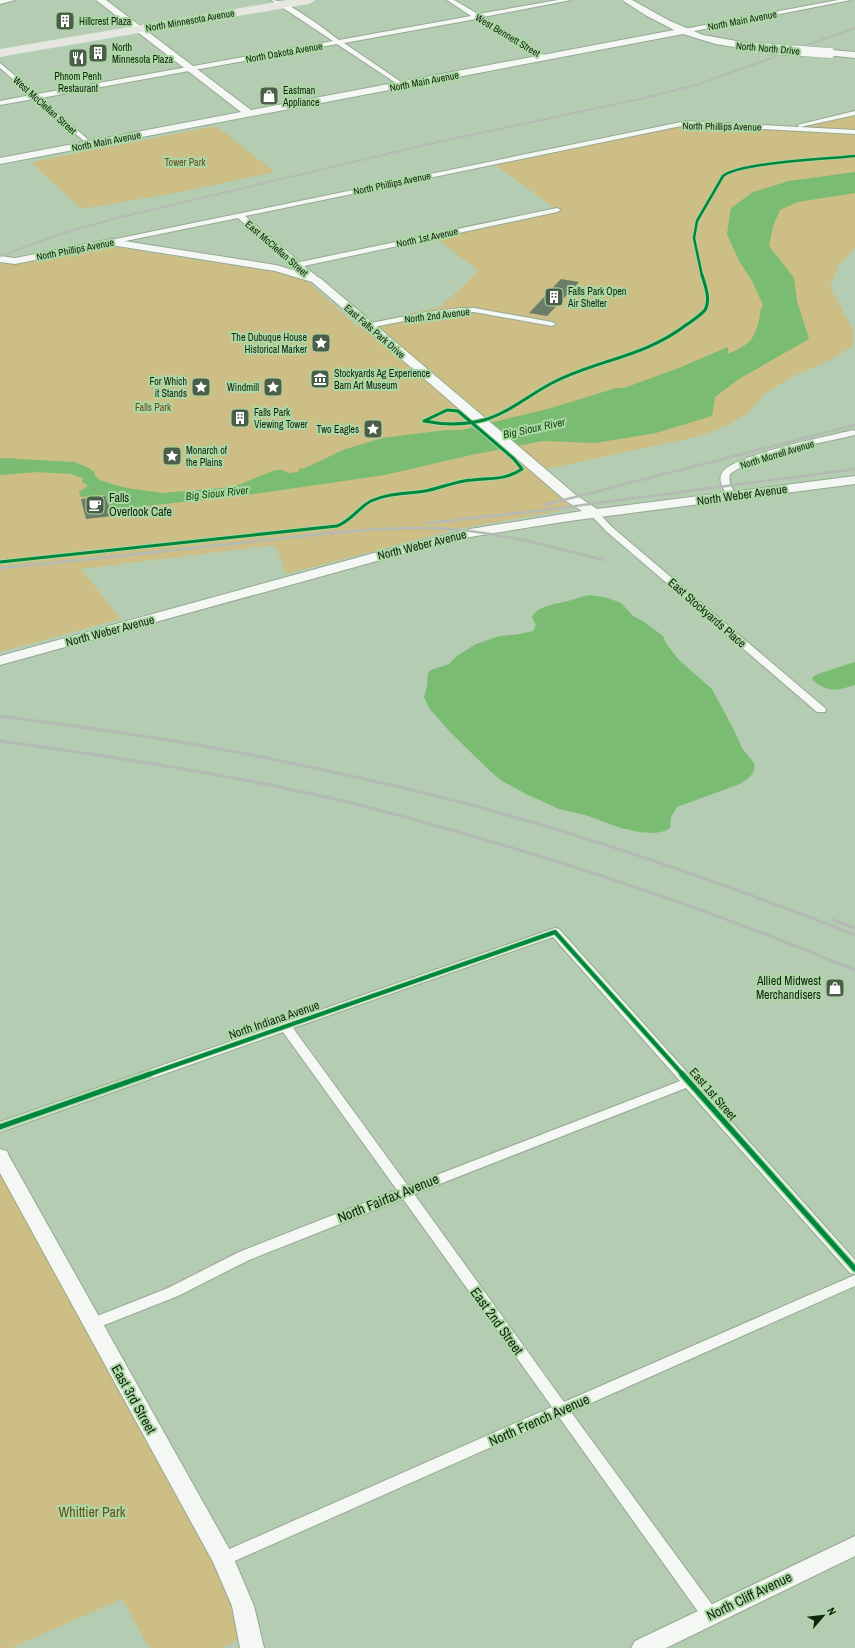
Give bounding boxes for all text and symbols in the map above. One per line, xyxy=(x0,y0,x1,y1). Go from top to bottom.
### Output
street label: North Minnesota Avenue xyxy=(145,6,236,35)
street label: North Main Avenue xyxy=(706,7,778,34)
building icon: Hillcrest Plaza xyxy=(54,10,76,32)
street label: West Bennett Street xyxy=(473,11,543,60)
place label: Hillcrest Plaza xyxy=(79,15,132,28)
street label: North Dakota Avenue xyxy=(245,39,324,66)
street label: North North Drive xyxy=(735,39,801,58)
place label: North Minnesota Plaza xyxy=(112,41,174,66)
building icon: North Minnesota Plaza xyxy=(87,42,109,64)
restaurant icon: Phnom Penh Restaurant xyxy=(67,47,89,69)
street label: North Main Avenue xyxy=(388,68,460,95)
place label: Phnom Penh Restaurant xyxy=(54,70,102,95)
street label: West McClellan Street xyxy=(10,73,80,138)
place label: Eastman Appliance xyxy=(282,84,320,109)
shop icon: Eastman Appliance xyxy=(258,85,280,107)
street label: North Phillips Avenue xyxy=(683,119,762,134)
street label: North Main Avenue xyxy=(70,128,142,155)
park label: Tower Park xyxy=(164,156,206,169)
street label: North Phillips Avenue xyxy=(352,169,432,198)
street label: East McClellan Street xyxy=(243,218,311,280)
street label: North 1st Avenue xyxy=(395,225,460,250)
street label: North Phillips Avenue xyxy=(35,236,115,263)
place label: Falls Park Open Air Shelter xyxy=(567,285,626,310)
building icon: Falls Park Open Air Shelter xyxy=(543,286,565,308)
street label: East Falls Park Drive xyxy=(341,301,408,362)
street label: North 2nd Avenue xyxy=(404,305,471,326)
place label: The Dubuque House Historical Marker xyxy=(231,331,307,356)
place icon: The Dubuque House Historical Marker xyxy=(310,332,332,354)
place label: Stockyards Ag Experience Barn Art Museum xyxy=(334,367,431,392)
museum icon: Stockyards Ag Experience Barn Art Museum xyxy=(309,368,331,390)
place label: For Which it Stands xyxy=(150,375,187,400)
place icon: For Which it Stands xyxy=(190,376,212,398)
place icon: Windmill xyxy=(262,376,284,398)
place label: Windmill xyxy=(227,381,259,394)
park label: Falls Park xyxy=(135,401,172,414)
place label: Falls Park Viewing Tower xyxy=(254,406,308,431)
building icon: Falls Park Viewing Tower xyxy=(229,407,251,429)
water label: Big Sioux River xyxy=(502,414,567,441)
place icon: Two Eagles xyxy=(362,418,384,440)
place label: Two Eagles xyxy=(317,423,359,436)
street label: North Morrell Avenue xyxy=(738,437,816,472)
place label: Monarch of the Plains xyxy=(186,444,228,469)
place icon: Monarch of the Plains xyxy=(161,445,183,467)
street label: North Weber Avenue xyxy=(696,481,788,509)
water label: Big Sioux River xyxy=(185,483,250,503)
place label: Falls Overlook Cafe xyxy=(109,490,172,520)
cafe icon: Falls Overlook Cafe xyxy=(84,494,106,516)
street label: North Weber Avenue xyxy=(376,526,468,564)
street label: East Stockyards Place xyxy=(665,575,749,651)
street label: North Weber Avenue xyxy=(64,611,156,651)
place label: Allied Midwest Merchandisers xyxy=(756,973,821,1003)
shop icon: Allied Midwest Merchandisers xyxy=(824,977,846,999)
street label: North Indiana Avenue xyxy=(226,997,322,1043)
street label: East 1st Street xyxy=(686,1064,740,1124)
street label: North Fairfax Avenue xyxy=(335,1169,441,1227)
street label: East 2nd Street xyxy=(466,1284,528,1358)
street label: East 3rd Street xyxy=(108,1361,160,1437)
street label: North French Avenue xyxy=(486,1390,592,1450)
park label: Whittier Park xyxy=(59,1503,126,1521)
street label: North Cliff Avenue xyxy=(703,1568,795,1624)
north arrow xyxy=(803,1596,843,1636)
text: N xyxy=(824,1605,840,1617)

